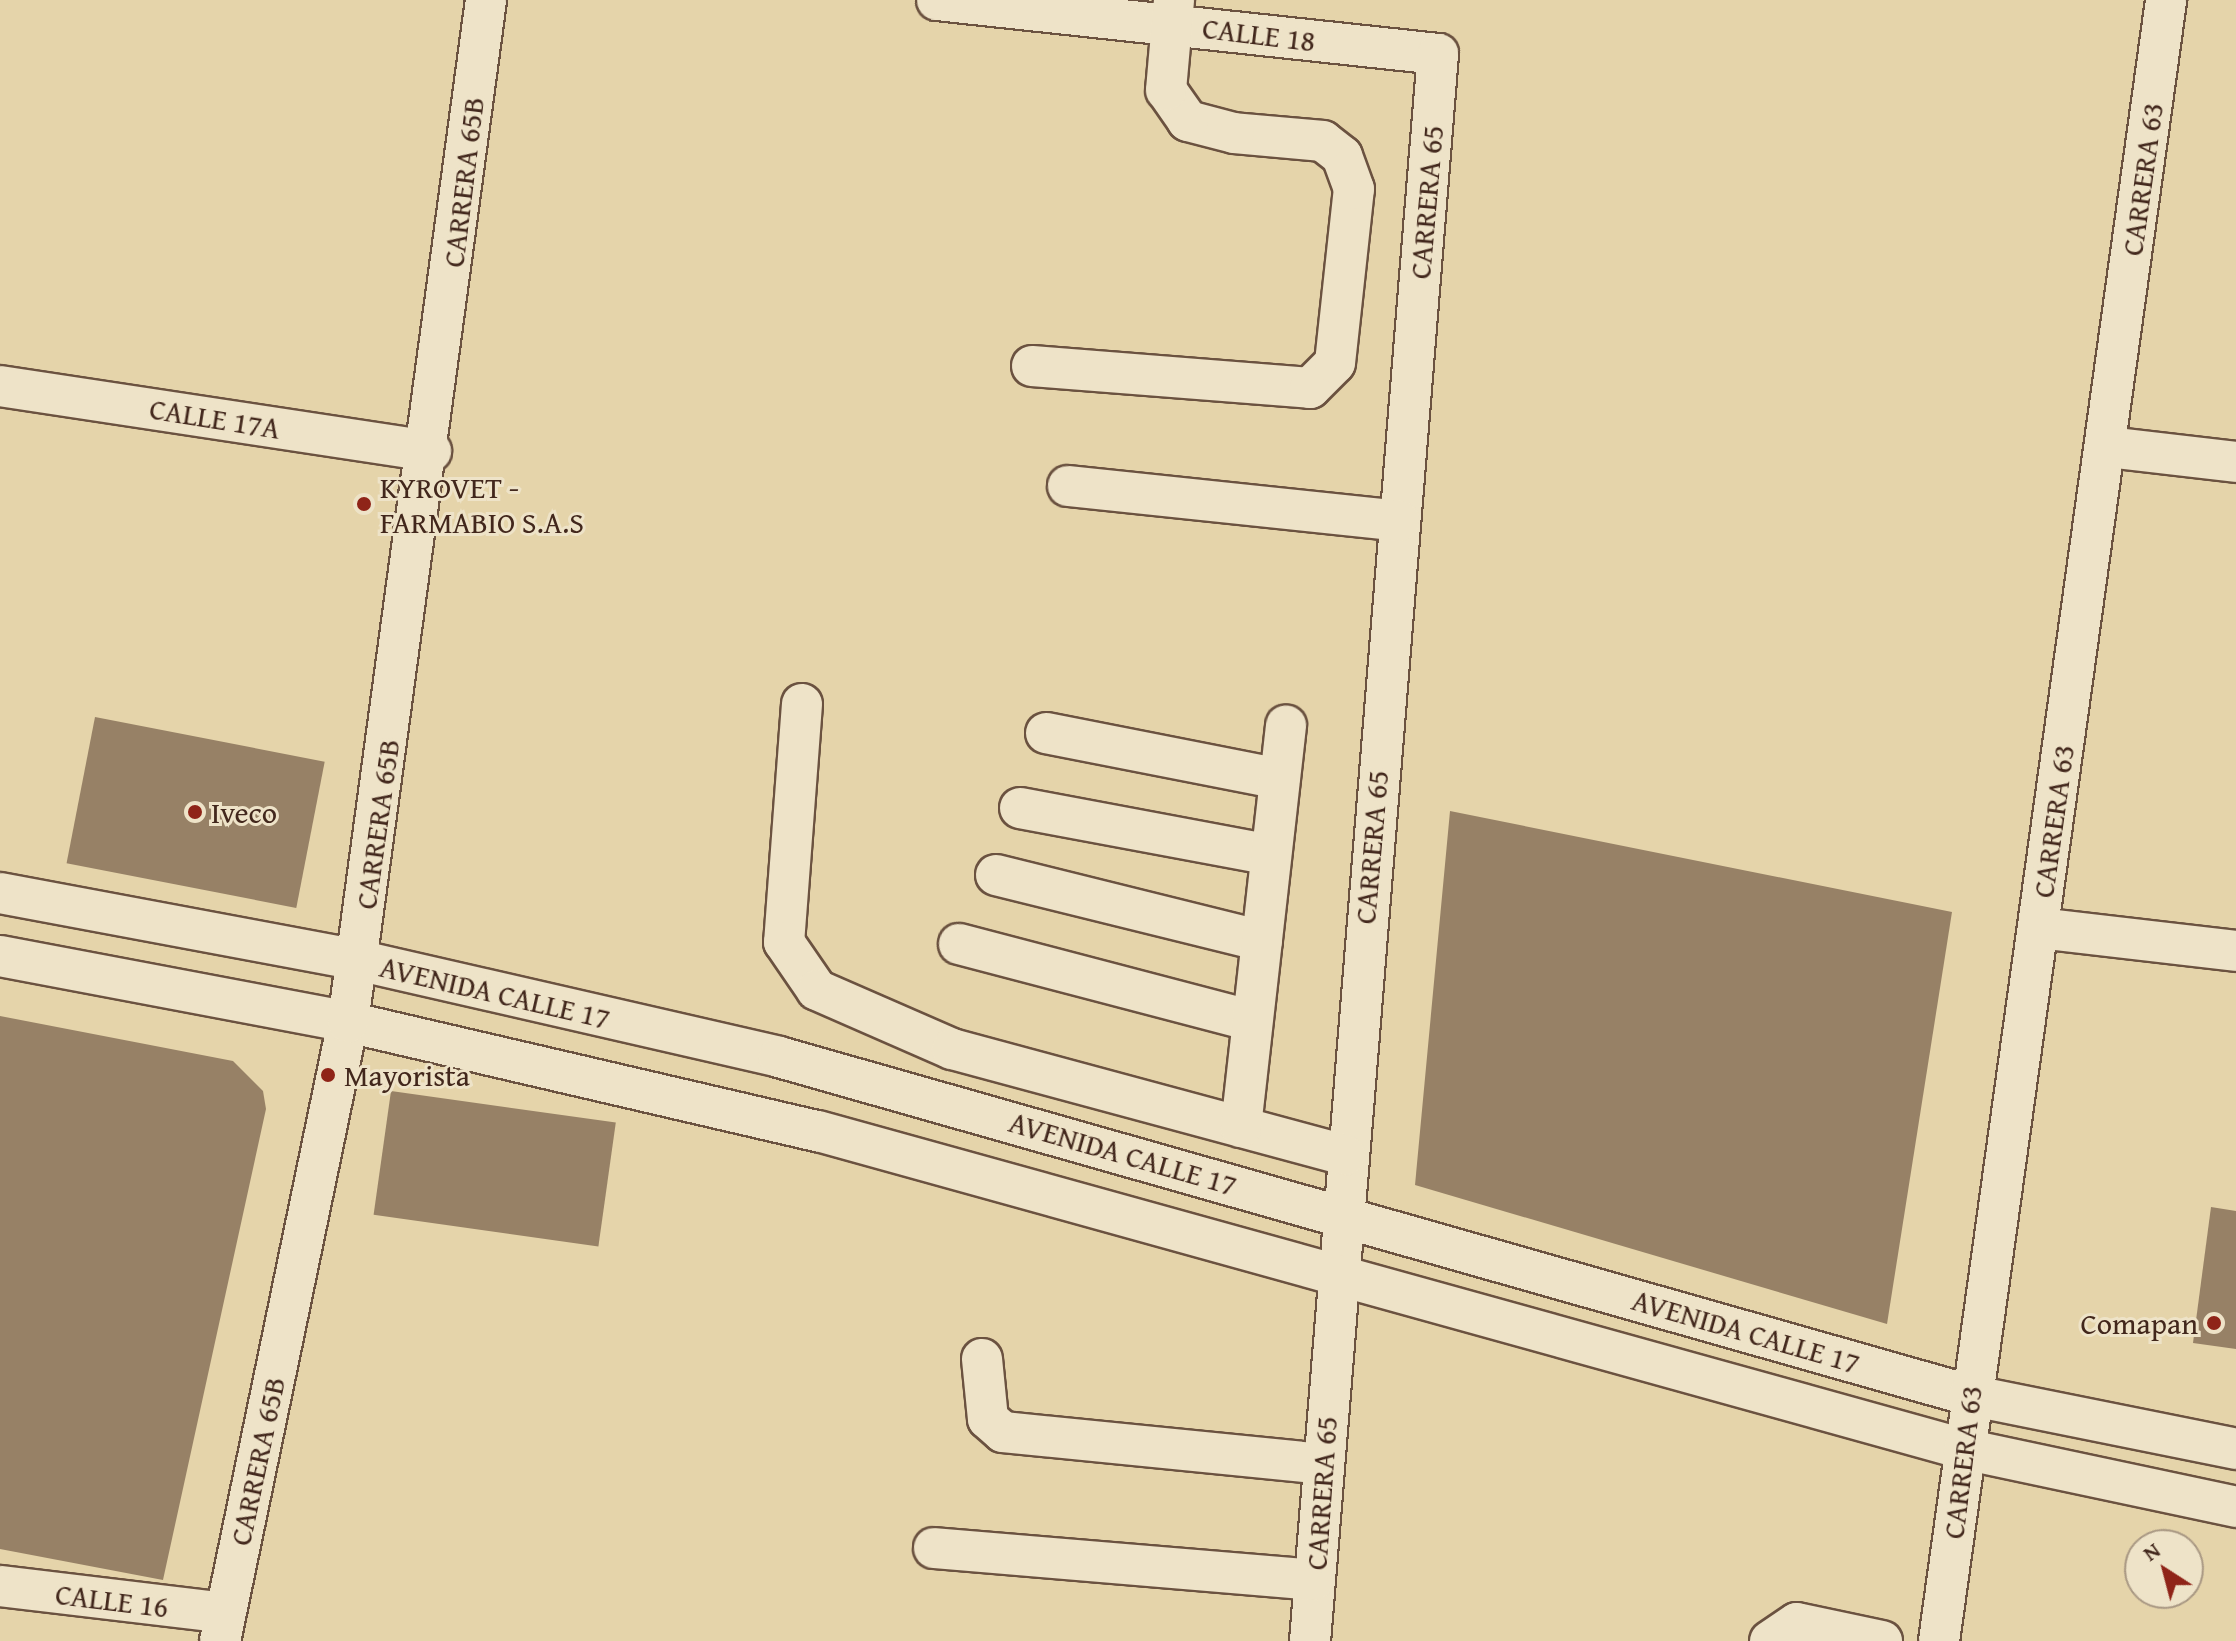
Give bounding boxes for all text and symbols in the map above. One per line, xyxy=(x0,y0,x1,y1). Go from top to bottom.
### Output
street label: CALLE 18 xyxy=(1200,9,1318,59)
street label: CARRERA 65B xyxy=(435,95,491,269)
street label: CARRERA 63 xyxy=(2113,100,2171,258)
street label: CARRERA 65 xyxy=(1401,124,1451,280)
street label: CALLE 17A xyxy=(147,390,283,446)
place label: KYROVET - FARMABIO S.A.S xyxy=(380,469,584,540)
marker: KYROVET - FARMABIO S.A.S xyxy=(355,495,373,513)
street label: CARRERA 65B xyxy=(347,737,407,911)
street label: CARRERA 63 xyxy=(2024,742,2082,900)
street label: CARRERA 65 xyxy=(1346,769,1396,925)
place label: Iveco xyxy=(211,794,277,830)
marker: Iveco xyxy=(186,803,204,821)
street label: AVENIDA CALLE 17 xyxy=(376,948,614,1036)
place label: Mayorista xyxy=(344,1057,470,1093)
marker: Mayorista xyxy=(319,1066,337,1084)
street label: AVENIDA CALLE 17 xyxy=(1005,1103,1241,1203)
street label: AVENIDA CALLE 17 xyxy=(1628,1281,1864,1381)
place label: Comapan xyxy=(2080,1305,2198,1341)
marker: Comapan xyxy=(2205,1314,2223,1332)
street label: CARRERA 65B xyxy=(222,1373,292,1549)
street label: CARRERA 63 xyxy=(1935,1383,1989,1541)
street label: CARRERA 65 xyxy=(1298,1415,1344,1571)
north arrow xyxy=(2124,1529,2204,1609)
text: N xyxy=(2136,1534,2166,1568)
street label: CALLE 16 xyxy=(53,1575,171,1625)

